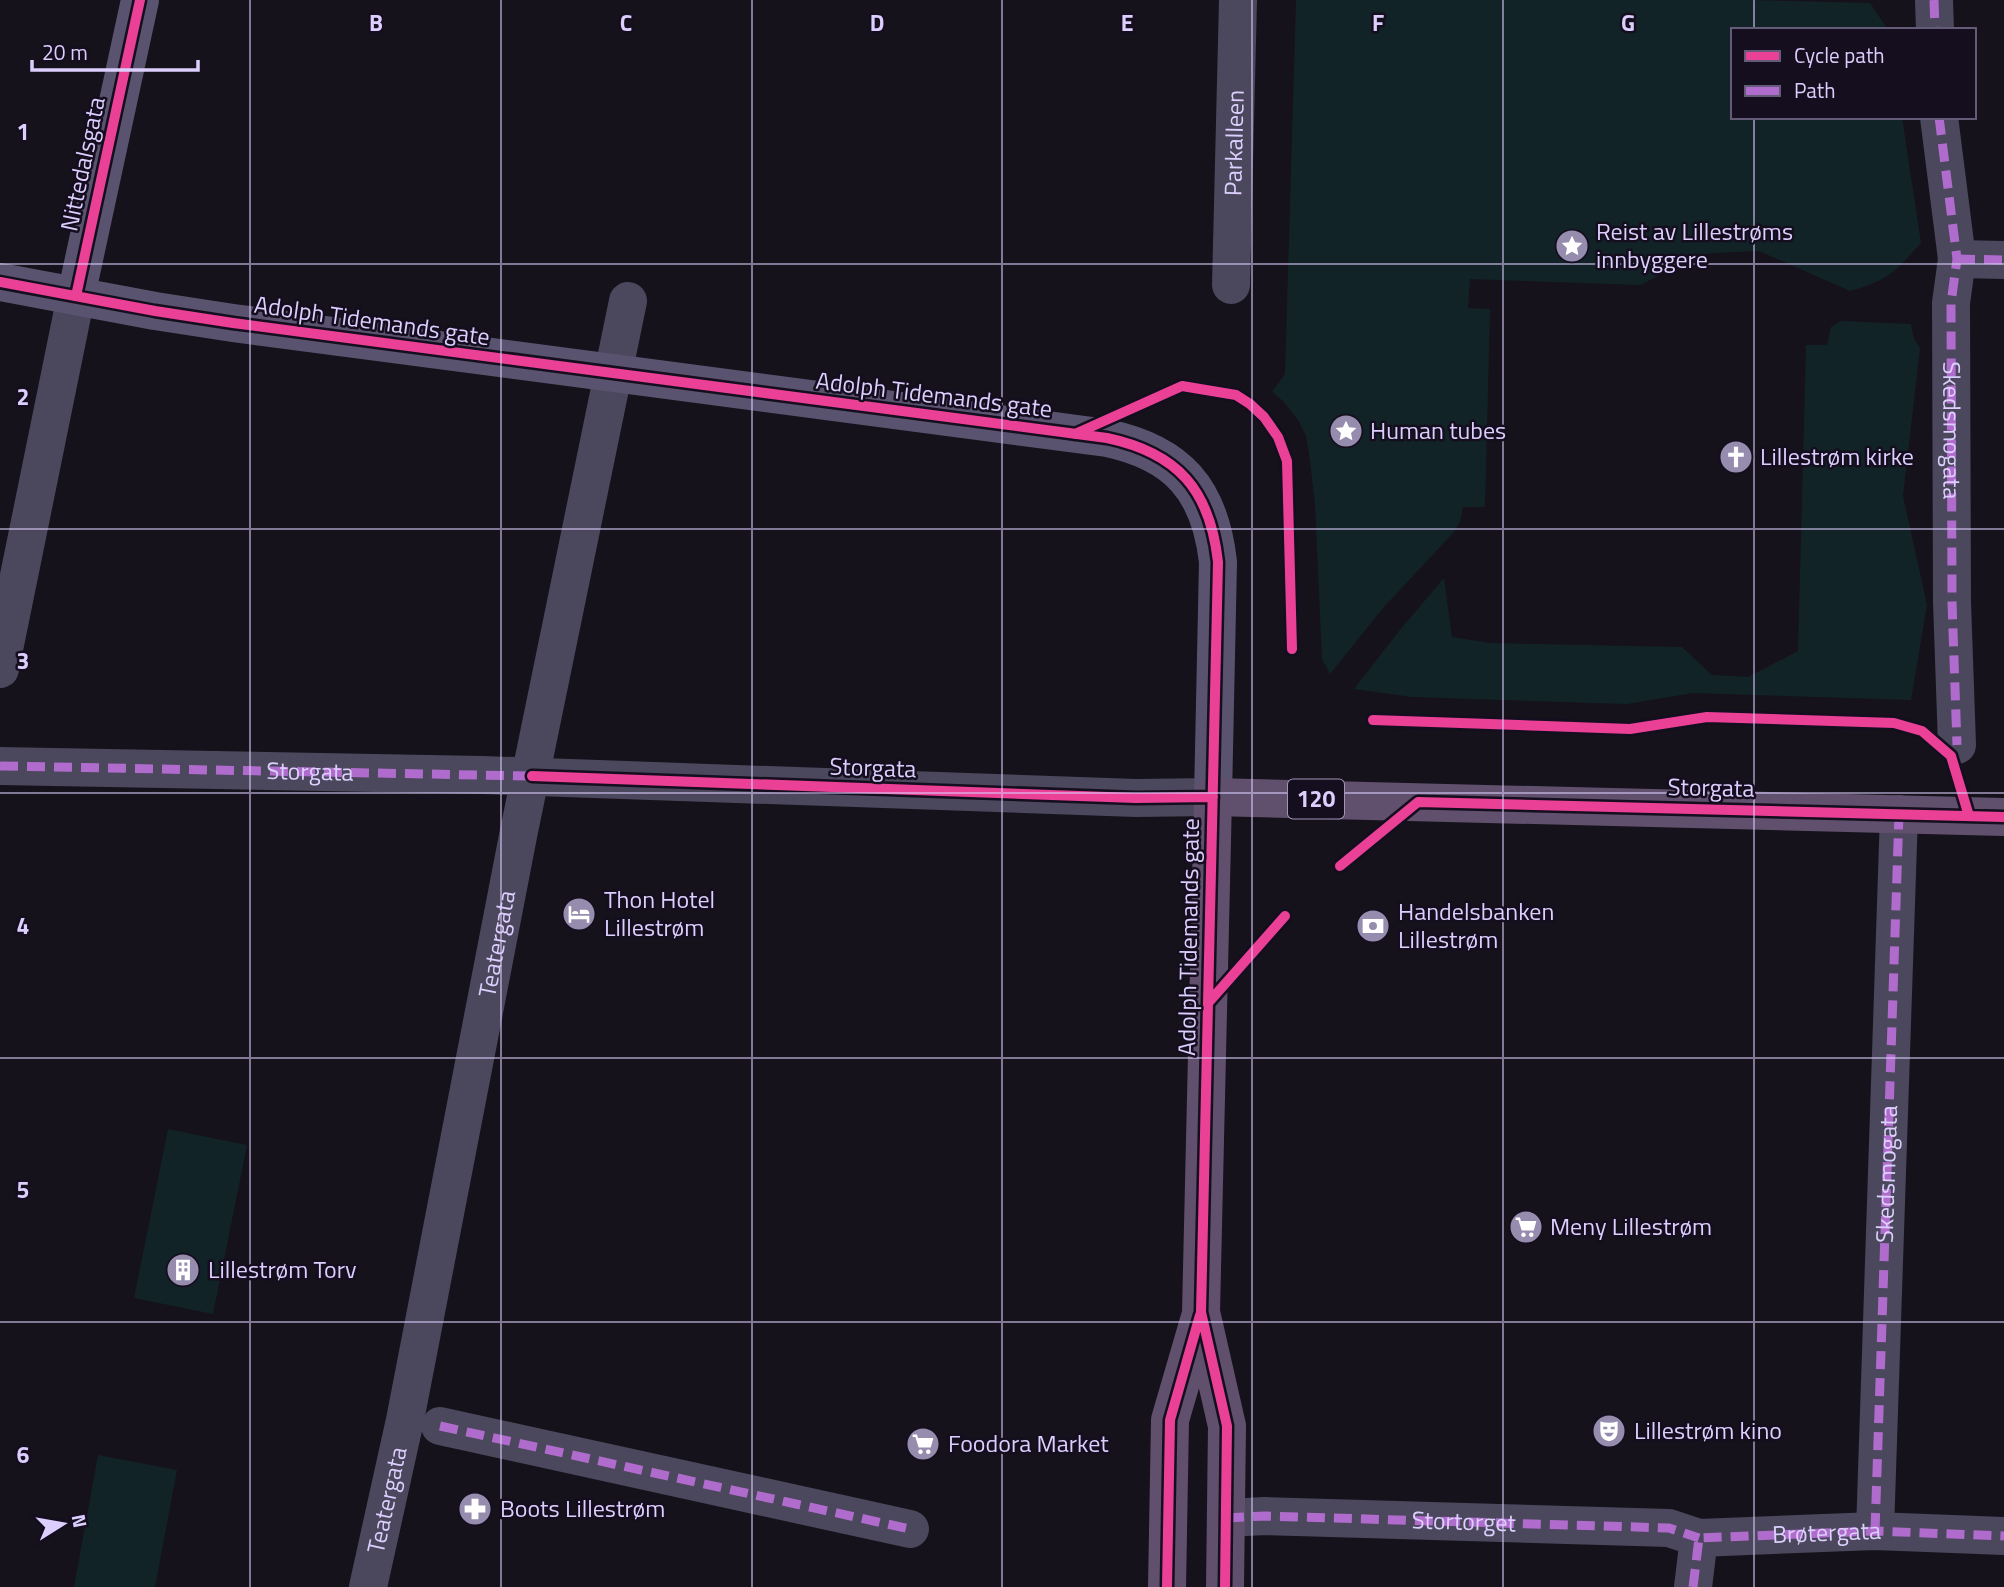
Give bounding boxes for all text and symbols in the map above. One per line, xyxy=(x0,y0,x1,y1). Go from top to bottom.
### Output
text: B xyxy=(369,5,383,40)
text: C xyxy=(620,5,632,40)
text: D xyxy=(870,5,884,40)
text: E xyxy=(1121,5,1133,40)
text: F xyxy=(1372,5,1384,40)
text: G xyxy=(1621,5,1635,40)
scale bar xyxy=(32,28,198,72)
legend xyxy=(1731,28,1976,119)
text: 20 m xyxy=(42,36,88,68)
text: Cycle path xyxy=(1794,39,1885,71)
text: Path xyxy=(1794,74,1836,106)
street label: Parkalleen xyxy=(1214,90,1253,197)
street label: Nittedalsgata xyxy=(50,93,114,234)
text: 1 xyxy=(17,114,29,149)
place label: Reist av Lillestrøms innbyggere xyxy=(1596,213,1793,277)
place icon: Reist av Lillestrøms innbyggere xyxy=(1553,227,1591,265)
street label: Adolph Tidemands gate xyxy=(252,286,492,354)
street label: Skedsmogata xyxy=(1934,361,1971,499)
street label: Adolph Tidemands gate xyxy=(814,362,1054,426)
text: 2 xyxy=(17,379,29,414)
place icon: Human tubes xyxy=(1327,412,1365,450)
place label: Human tubes xyxy=(1370,412,1506,448)
church icon: Lillestrøm kirke xyxy=(1717,438,1755,476)
place label: Lillestrøm kirke xyxy=(1760,438,1914,474)
text: 3 xyxy=(17,643,29,678)
street label: Storgata xyxy=(829,747,917,787)
street label: Storgata xyxy=(266,752,354,790)
street label: Storgata xyxy=(1667,768,1755,806)
road number: 120 xyxy=(1288,779,1344,818)
street label: Adolph Tidemands gate xyxy=(1168,818,1208,1056)
place label: Thon Hotel Lillestrøm xyxy=(604,881,715,945)
street label: Teatergata xyxy=(468,887,524,1000)
place label: Handelsbanken Lillestrøm xyxy=(1398,893,1554,957)
hotel icon: Thon Hotel Lillestrøm xyxy=(560,895,598,933)
bank icon: Handelsbanken Lillestrøm xyxy=(1354,907,1392,945)
text: 4 xyxy=(17,908,29,943)
street label: Skedsmogata xyxy=(1866,1105,1906,1244)
text: 5 xyxy=(17,1172,29,1207)
supermarket icon: Meny Lillestrøm xyxy=(1507,1208,1545,1246)
place label: Meny Lillestrøm xyxy=(1550,1208,1712,1244)
building icon: Lillestrøm Torv xyxy=(164,1251,202,1289)
place label: Lillestrøm Torv xyxy=(208,1251,357,1287)
theatre icon: Lillestrøm kino xyxy=(1590,1412,1628,1450)
place label: Lillestrøm kino xyxy=(1634,1412,1782,1448)
supermarket icon: Foodora Market xyxy=(904,1425,942,1463)
place label: Foodora Market xyxy=(948,1425,1109,1461)
text: 6 xyxy=(17,1437,30,1472)
street label: Teatergata xyxy=(357,1443,416,1557)
north arrow xyxy=(28,1489,98,1559)
pharmacy icon: Boots Lillestrøm xyxy=(456,1490,494,1528)
place label: Boots Lillestrøm xyxy=(500,1490,665,1526)
street label: Stortorget xyxy=(1411,1501,1517,1540)
text: N xyxy=(65,1511,96,1530)
street label: Brøtergata xyxy=(1771,1512,1882,1552)

